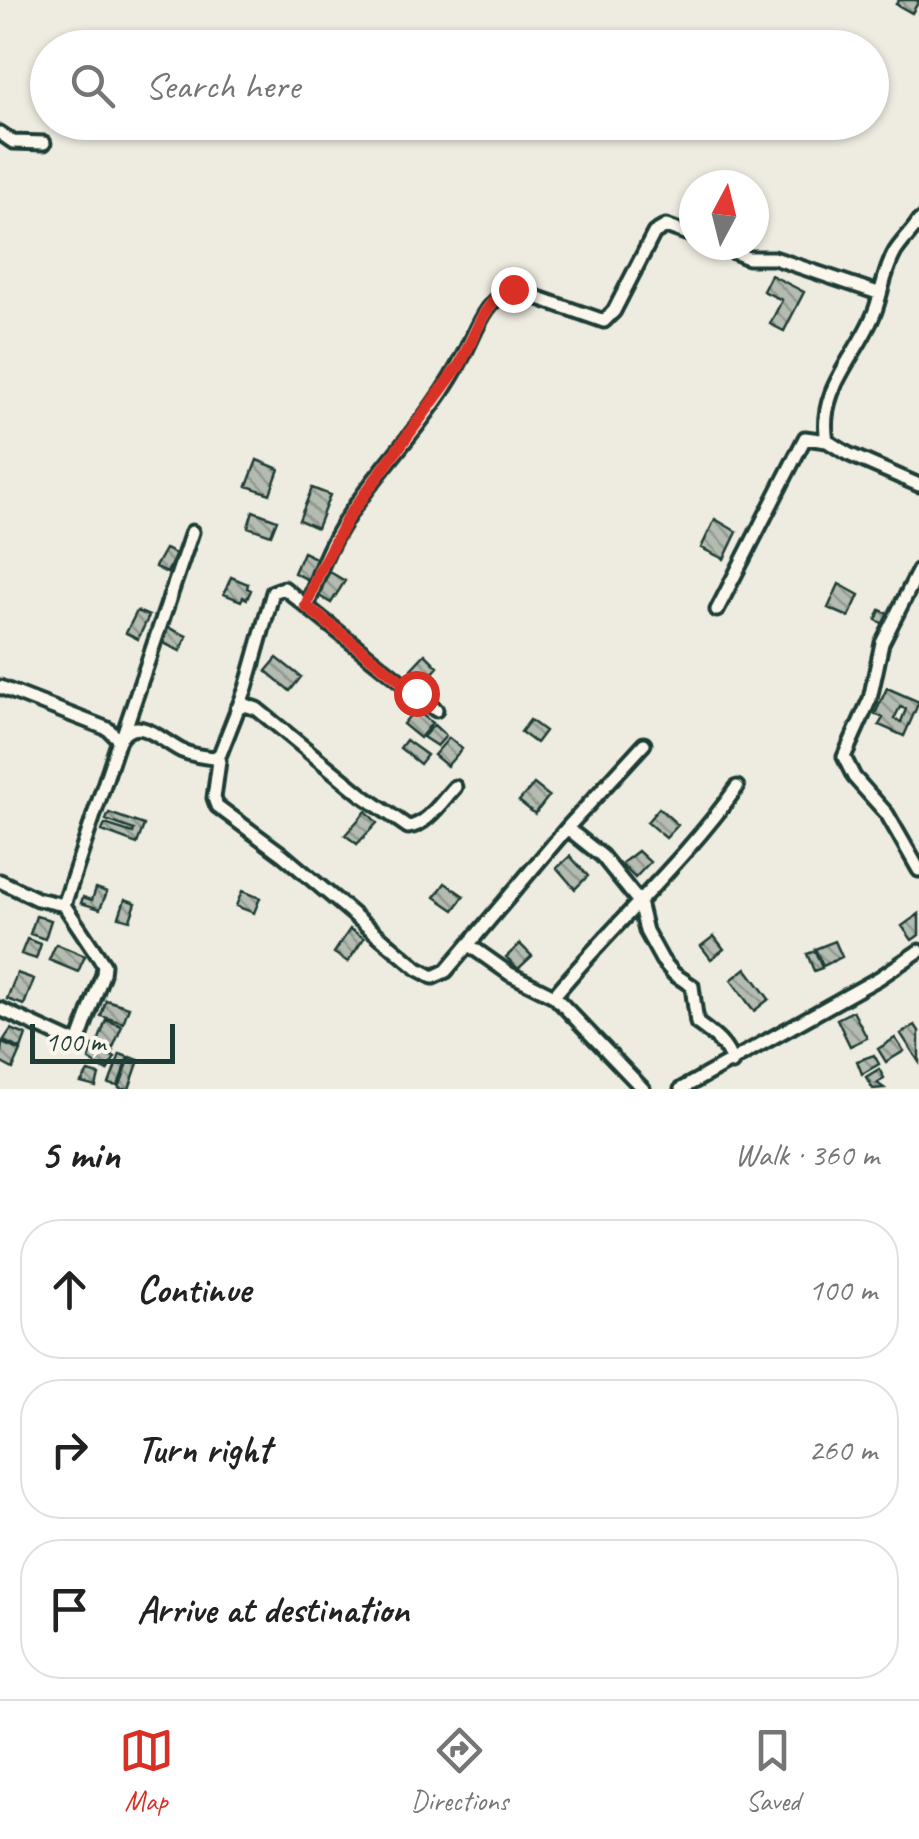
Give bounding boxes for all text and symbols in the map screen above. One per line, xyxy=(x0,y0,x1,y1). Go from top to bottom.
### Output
search box xyxy=(30,30,889,140)
icon: search xyxy=(65,58,120,113)
text: Search here xyxy=(145,62,300,109)
north arrow xyxy=(679,170,769,260)
route end xyxy=(491,267,537,313)
route start xyxy=(394,671,440,717)
scale bar xyxy=(30,1019,175,1064)
text: 100 m xyxy=(45,1024,105,1059)
text: 5 min xyxy=(40,1128,120,1181)
text: Walk · 360 m xyxy=(735,1134,879,1175)
icon: ahead xyxy=(42,1262,97,1317)
text: Continue xyxy=(137,1266,251,1313)
text: 100 m xyxy=(808,1269,877,1310)
icon: right xyxy=(42,1422,97,1477)
text: Turn right xyxy=(137,1426,271,1473)
text: 260 m xyxy=(808,1429,877,1470)
icon: arrive xyxy=(42,1582,97,1637)
text: Arrive at destination xyxy=(137,1586,409,1633)
tab: Map xyxy=(119,1723,174,1818)
tab: Directions xyxy=(411,1723,508,1818)
tab: Saved xyxy=(745,1723,800,1818)

